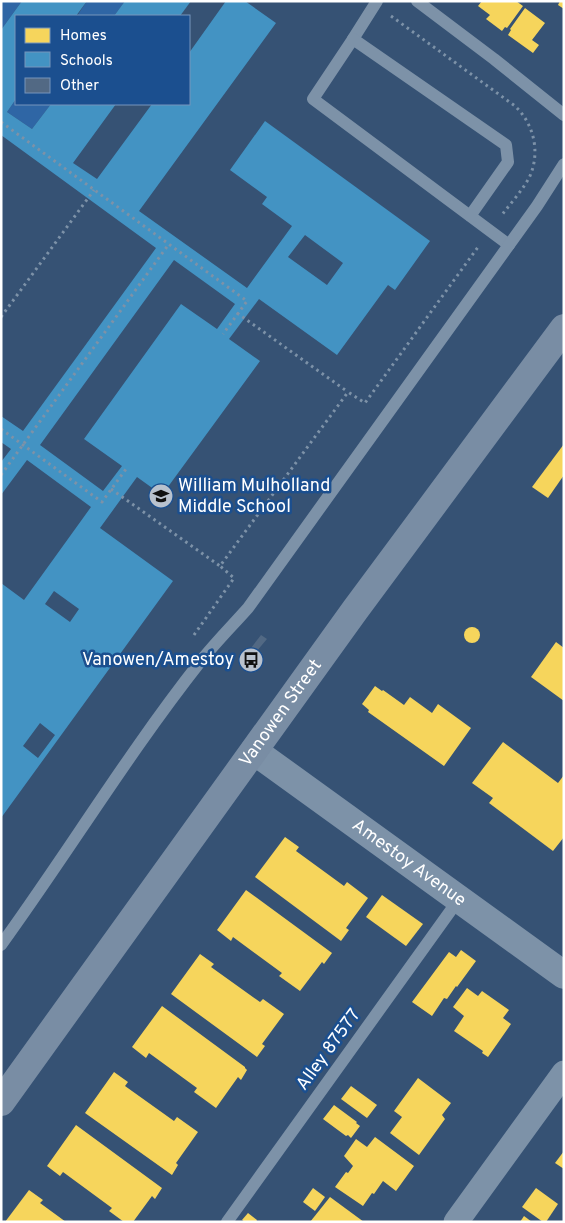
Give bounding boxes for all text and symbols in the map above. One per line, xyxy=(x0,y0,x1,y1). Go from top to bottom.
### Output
legend xyxy=(15,15,190,105)
text: Homes xyxy=(60,27,107,46)
text: Schools xyxy=(60,52,113,71)
text: Other xyxy=(60,77,99,96)
place label: William Mulholland Middle School xyxy=(178,475,330,519)
school or university icon: William Mulholland Middle School xyxy=(148,483,174,509)
bus stop icon: Vanowen/Amestoy xyxy=(238,647,264,673)
place label: Vanowen/Amestoy xyxy=(82,649,234,672)
street label: Vanowen Street xyxy=(234,655,327,771)
street label: Amestoy Avenue xyxy=(347,814,470,912)
street label: Alley 87577 xyxy=(292,1005,366,1095)

